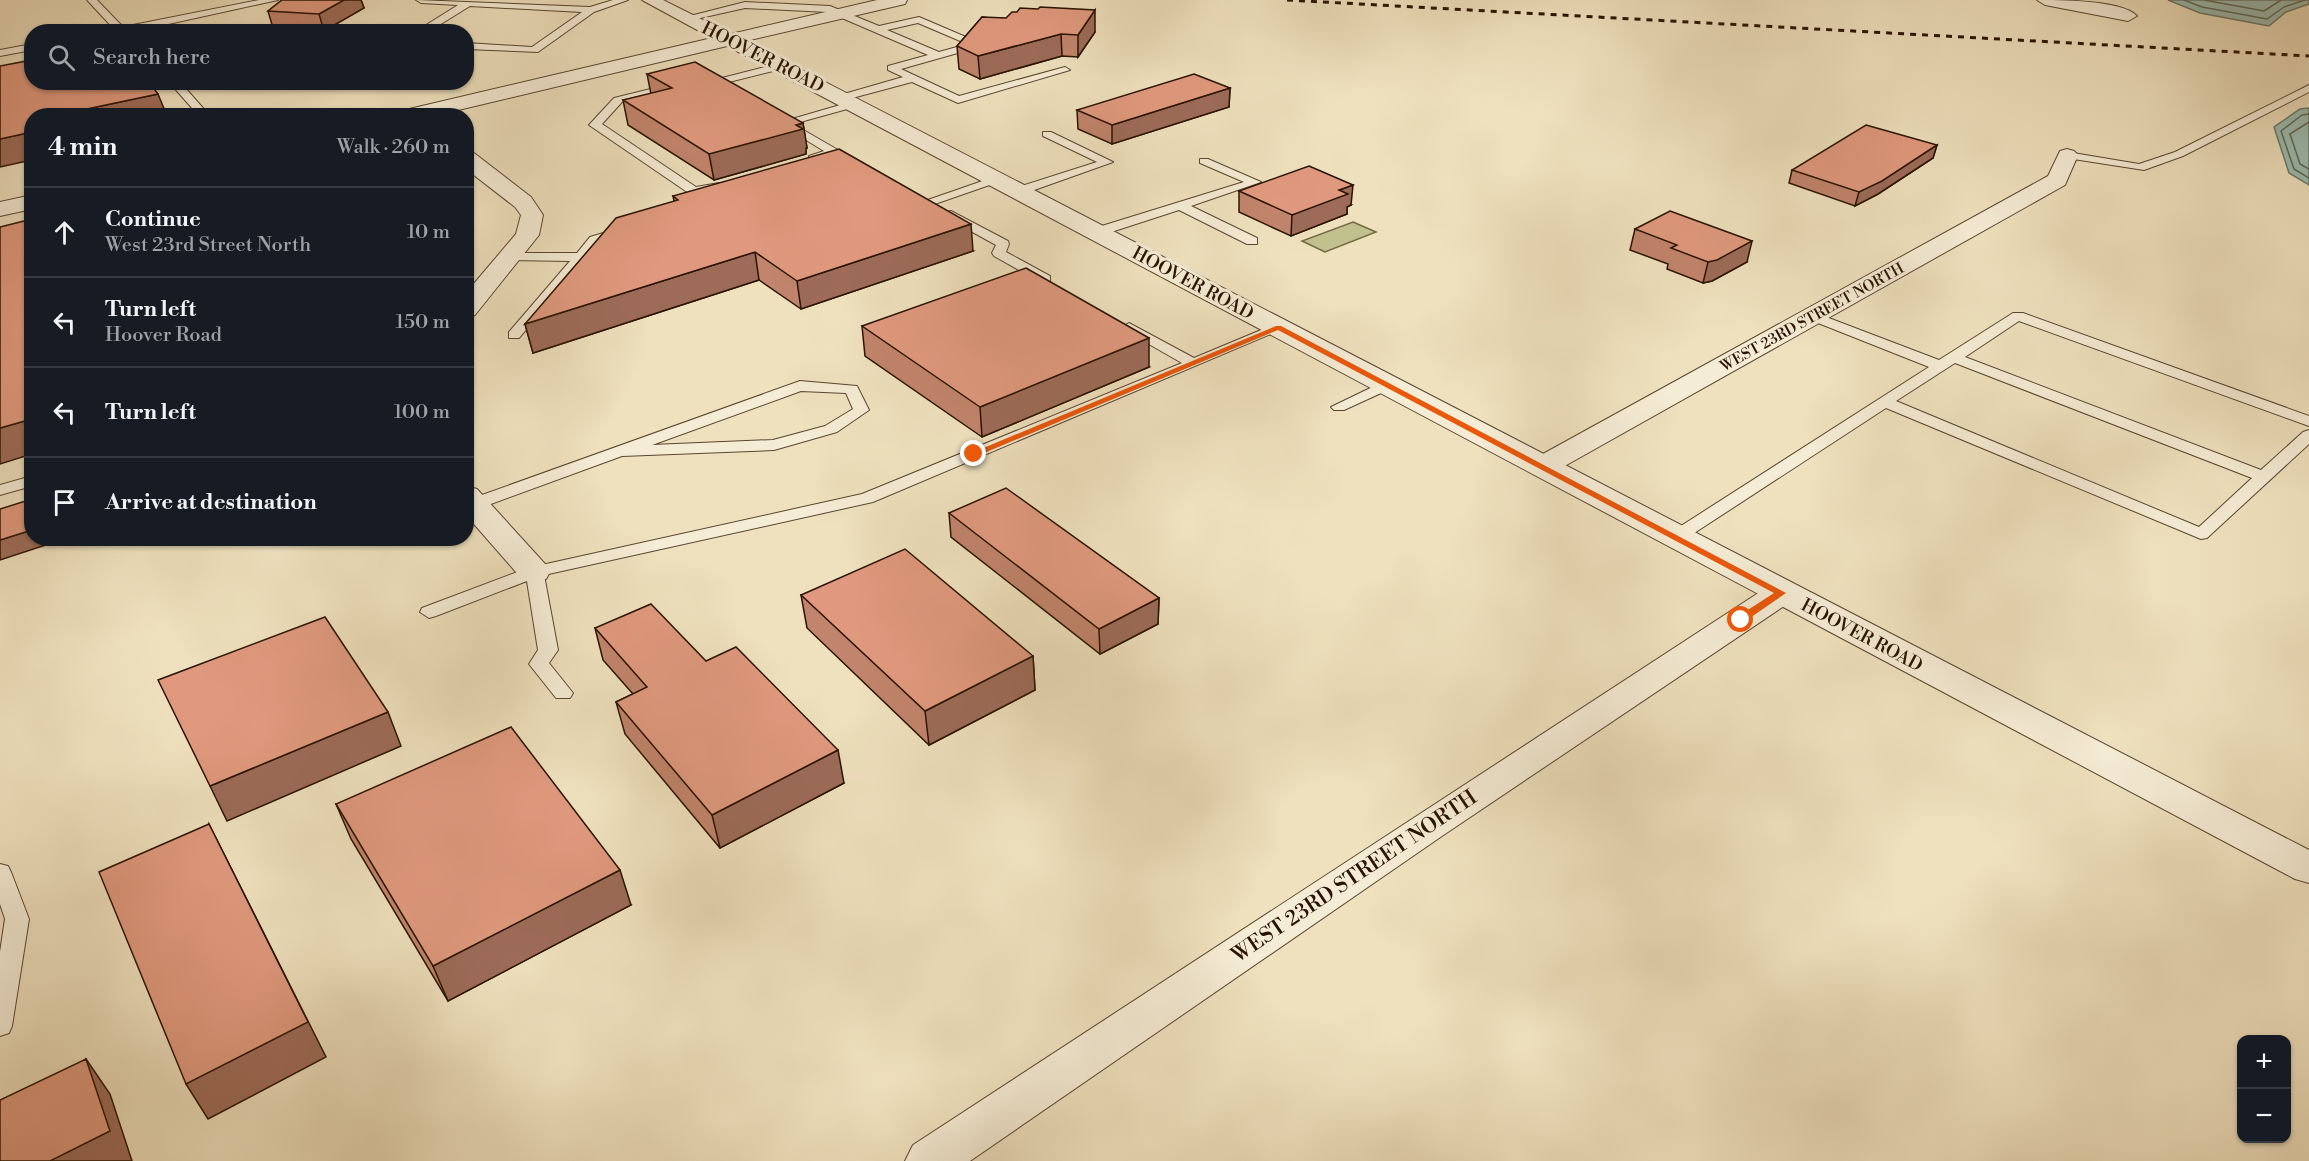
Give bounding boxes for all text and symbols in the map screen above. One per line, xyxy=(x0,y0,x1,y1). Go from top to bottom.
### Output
street label: HOOVER ROAD xyxy=(698,17,828,98)
search box xyxy=(24,24,474,90)
icon: search xyxy=(45,41,78,74)
text: Search here xyxy=(93,44,210,71)
text: 4 min xyxy=(48,131,118,163)
text: Walk · 260 m xyxy=(337,135,450,160)
text: Continue xyxy=(105,206,201,233)
icon: ahead xyxy=(48,216,81,249)
text: 10 m xyxy=(407,220,450,245)
text: West 23rd Street North xyxy=(105,233,311,258)
street label: HOOVER ROAD xyxy=(1128,242,1258,325)
street label: WEST 23RD STREET NORTH xyxy=(1716,259,1908,376)
text: Turn left xyxy=(105,296,196,323)
icon: left xyxy=(48,306,81,339)
text: 150 m xyxy=(395,310,450,335)
text: Hoover Road xyxy=(105,323,222,348)
icon: left xyxy=(48,396,81,429)
text: Turn left xyxy=(105,399,196,426)
text: 100 m xyxy=(394,400,450,425)
route end xyxy=(960,440,986,466)
icon: arrive xyxy=(48,486,81,519)
text: Arrive at destination xyxy=(105,489,317,516)
street label: HOOVER ROAD xyxy=(1797,594,1927,677)
route start xyxy=(1727,606,1753,632)
street label: WEST 23RD STREET NORTH xyxy=(1226,785,1482,969)
map controls xyxy=(2237,1035,2291,1143)
button: + xyxy=(2237,1035,2291,1089)
button: − xyxy=(2237,1089,2291,1143)

